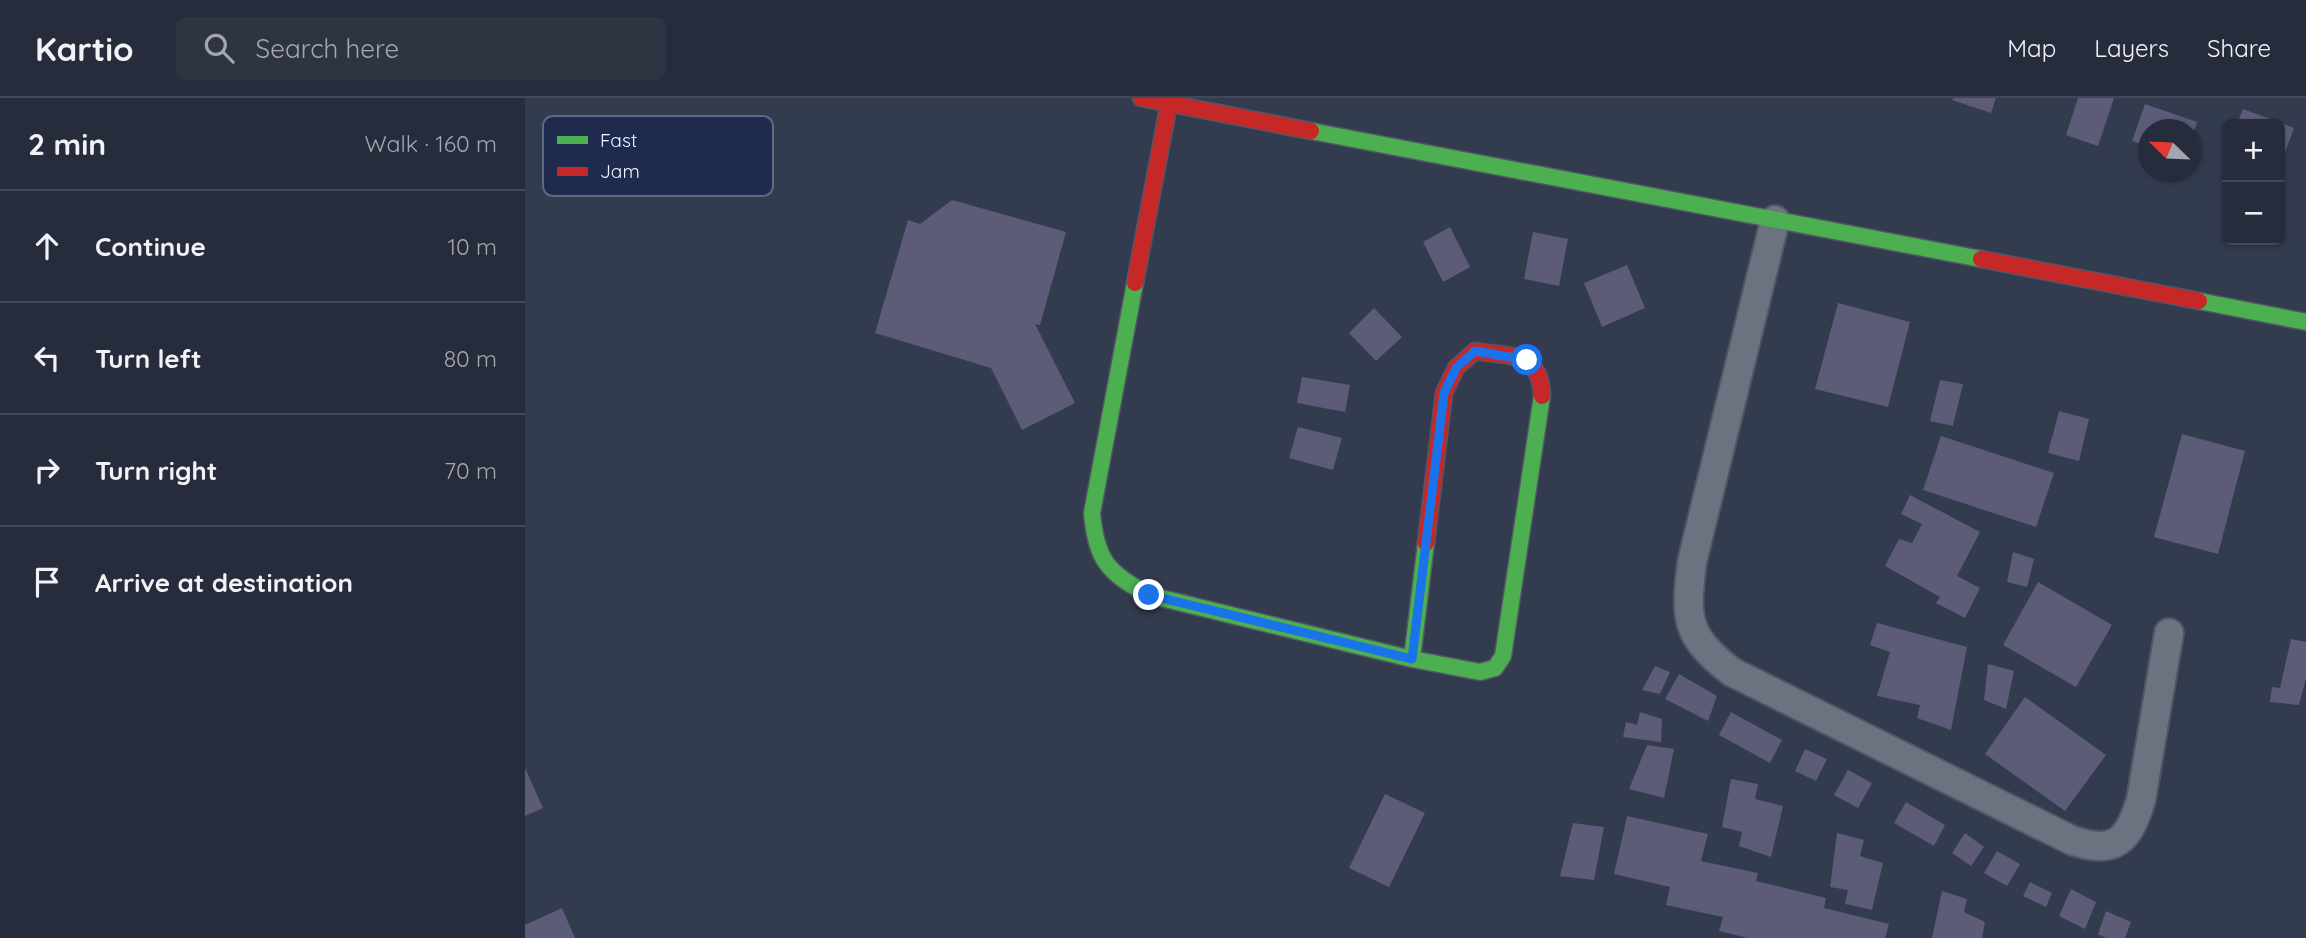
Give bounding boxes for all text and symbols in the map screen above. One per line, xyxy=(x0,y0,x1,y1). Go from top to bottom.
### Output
search box xyxy=(176,17,666,80)
text: Kartio xyxy=(35,28,134,69)
icon: search xyxy=(200,29,238,67)
text: Search here xyxy=(256,32,399,65)
text: Map xyxy=(2007,33,2056,63)
text: Layers xyxy=(2094,33,2169,63)
text: Share xyxy=(2207,33,2271,63)
legend xyxy=(543,116,773,196)
north arrow xyxy=(2138,119,2201,182)
map controls xyxy=(2222,119,2285,245)
button: + xyxy=(2222,119,2285,182)
text: 2 min xyxy=(28,125,106,163)
text: Fast xyxy=(600,128,637,152)
text: Walk · 160 m xyxy=(365,129,497,158)
text: Jam xyxy=(600,159,640,183)
button: − xyxy=(2222,182,2285,245)
icon: ahead xyxy=(28,227,66,265)
text: Continue xyxy=(95,230,206,263)
text: 10 m xyxy=(448,232,497,261)
icon: left xyxy=(28,339,66,377)
text: Turn left xyxy=(95,342,202,375)
text: 80 m xyxy=(444,344,497,373)
route start xyxy=(1511,344,1542,375)
icon: right xyxy=(28,451,66,489)
text: Turn right xyxy=(95,454,217,487)
text: 70 m xyxy=(444,456,497,485)
icon: arrive xyxy=(28,563,66,601)
text: Arrive at destination xyxy=(95,566,353,599)
route end xyxy=(1133,579,1164,610)

